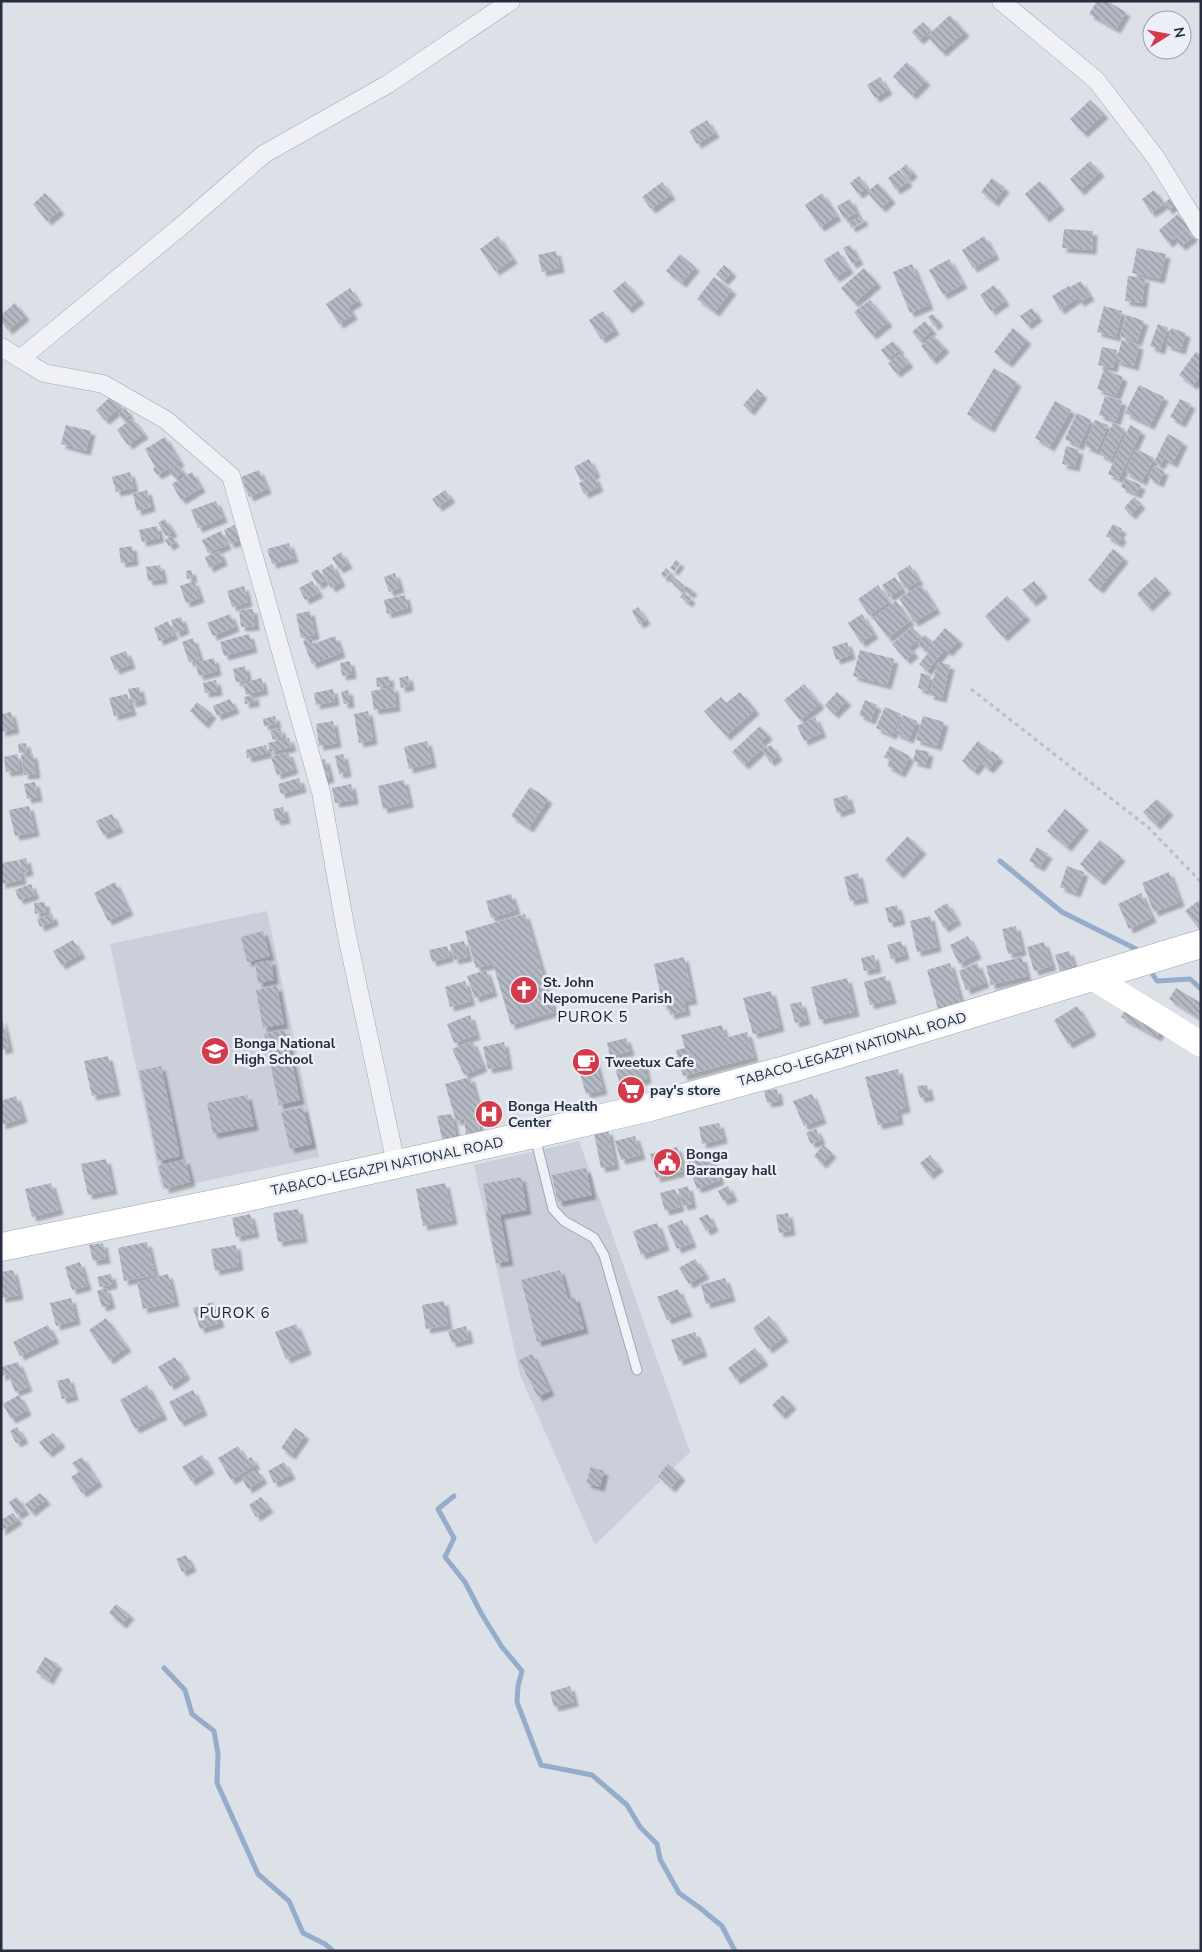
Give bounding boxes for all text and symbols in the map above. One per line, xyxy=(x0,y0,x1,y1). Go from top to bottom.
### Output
north arrow xyxy=(1142,10,1192,60)
text: N xyxy=(1169,26,1190,40)
place label: St. John Nepomucene Parish xyxy=(543,973,672,1008)
church icon: St. John Nepomucene Parish xyxy=(509,975,539,1005)
district label: PUROK 5 xyxy=(557,1007,629,1027)
street label: TABACO-LEGAZPI NATIONAL ROAD xyxy=(735,1008,969,1091)
place label: Bonga National High School xyxy=(234,1034,336,1069)
school or university icon: Bonga National High School xyxy=(200,1036,230,1066)
cafe icon: Tweetux Cafe xyxy=(571,1047,601,1077)
place label: Tweetux Cafe xyxy=(605,1053,694,1072)
supermarket icon: pay's store xyxy=(616,1075,646,1105)
place label: pay's store xyxy=(650,1081,721,1100)
place label: Bonga Health Center xyxy=(508,1097,598,1132)
hospital icon: Bonga Health Center xyxy=(474,1099,504,1129)
street label: TABACO-LEGAZPI NATIONAL ROAD xyxy=(269,1133,505,1200)
place label: Bonga Barangay hall xyxy=(686,1145,777,1180)
public building icon: Bonga Barangay hall xyxy=(652,1147,682,1177)
district label: PUROK 6 xyxy=(199,1303,271,1323)

